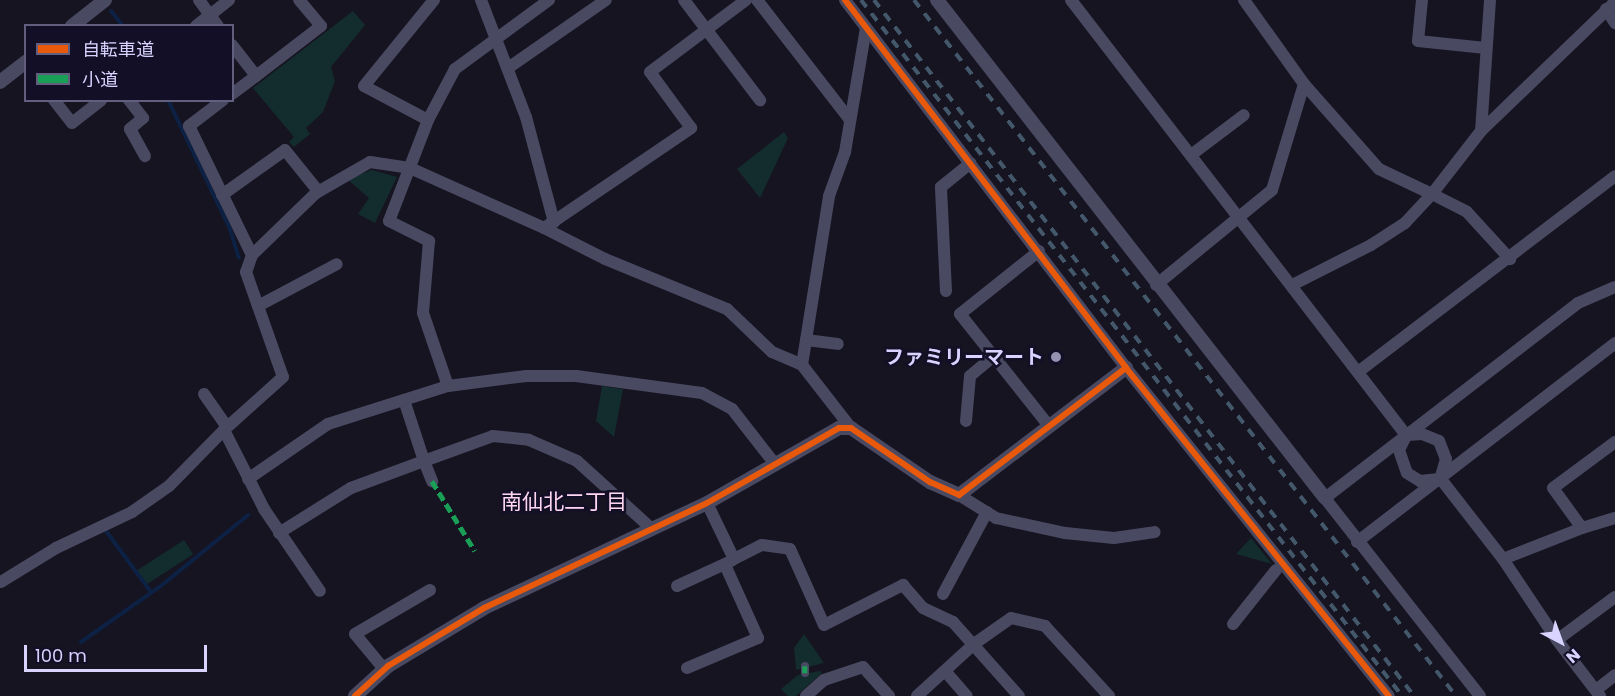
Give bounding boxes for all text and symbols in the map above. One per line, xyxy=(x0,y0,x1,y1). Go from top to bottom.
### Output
legend xyxy=(24,24,234,102)
text: 自転車道 xyxy=(82,37,154,62)
text: 小道 xyxy=(82,67,118,92)
place label: ファミリーマート xyxy=(884,345,1044,369)
marker: ファミリーマート xyxy=(1049,350,1063,364)
district label: 南仙北二丁目 xyxy=(501,489,627,515)
north arrow xyxy=(1531,612,1591,672)
scale bar xyxy=(27,633,210,671)
text: 100 m xyxy=(35,643,87,668)
text: N xyxy=(1561,643,1585,669)

